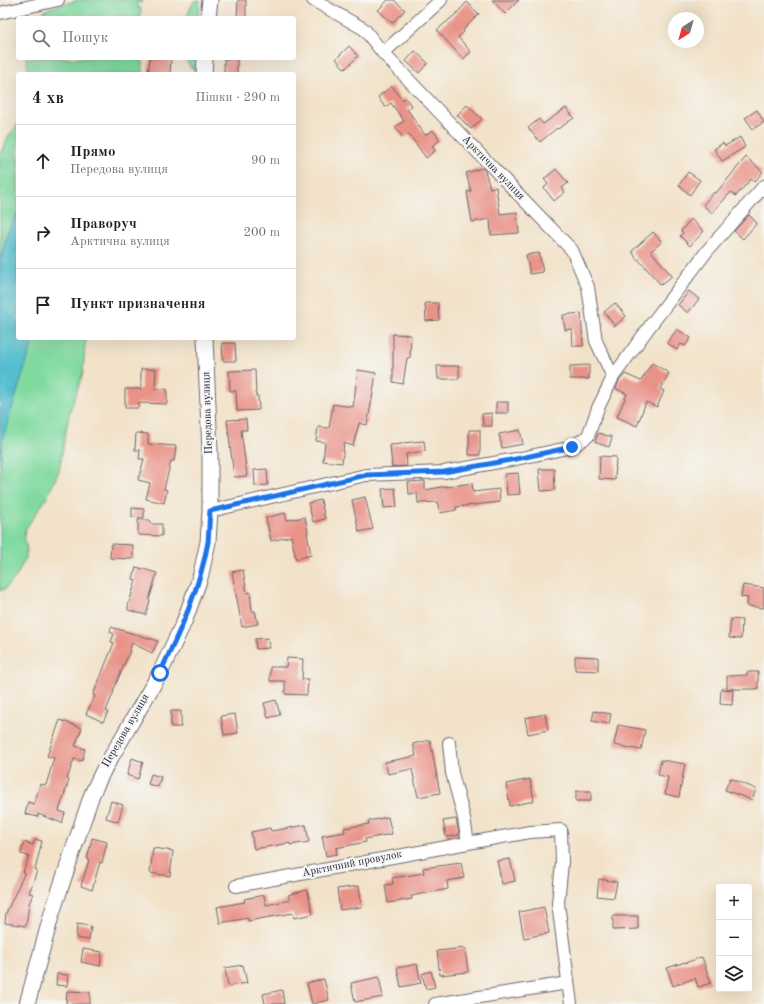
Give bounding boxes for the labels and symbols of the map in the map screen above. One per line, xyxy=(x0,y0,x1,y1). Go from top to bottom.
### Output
north arrow xyxy=(668,12,704,48)
street label: Арктична вулиця xyxy=(460,134,526,202)
street label: Передова вулиця xyxy=(201,371,215,455)
route end xyxy=(563,438,581,456)
route start xyxy=(151,664,169,682)
street label: Передова вулиця xyxy=(101,692,152,770)
street label: Арктичний провулок xyxy=(301,849,403,879)

